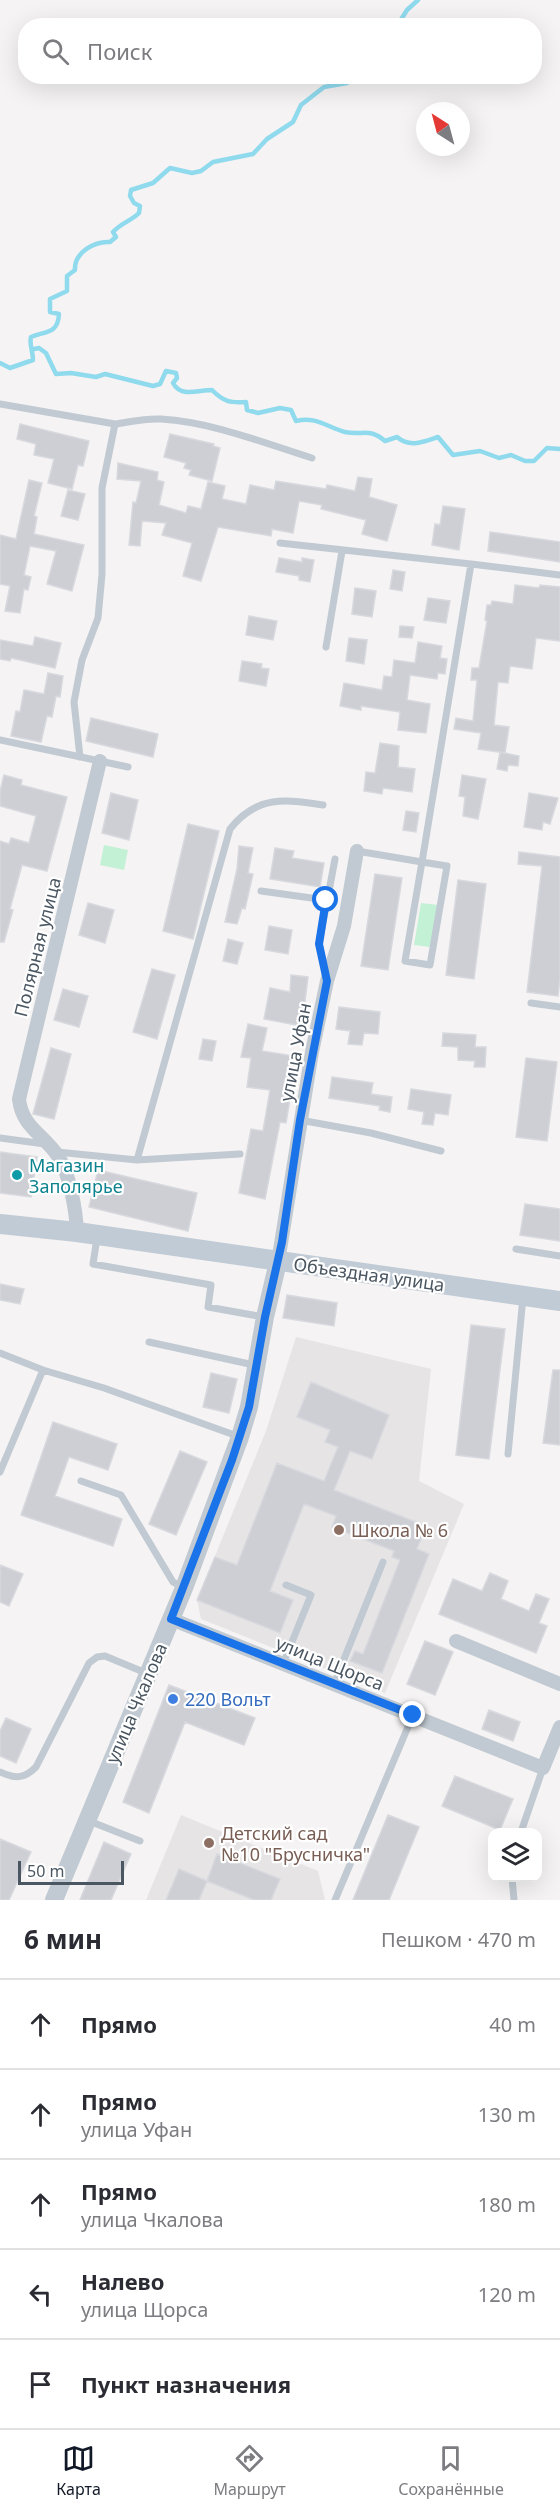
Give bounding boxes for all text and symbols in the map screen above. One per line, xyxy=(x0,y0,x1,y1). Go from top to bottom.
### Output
search box xyxy=(18,18,542,84)
icon: search xyxy=(39,35,72,68)
text: Поиск xyxy=(87,36,152,66)
north arrow xyxy=(416,102,470,156)
street label: Полярная улица xyxy=(8,875,66,1019)
route start xyxy=(312,886,338,912)
street label: улица Уфан xyxy=(274,1001,316,1103)
place label: Магазин Заполярье xyxy=(29,1153,123,1198)
marker: Магазин Заполярье xyxy=(10,1168,24,1182)
street label: Объездная улица xyxy=(292,1252,446,1296)
place label: Школа № 6 xyxy=(351,1518,448,1542)
marker: Школа № 6 xyxy=(332,1523,346,1537)
street label: улица Щорса xyxy=(272,1630,388,1696)
street label: улица Чкалова xyxy=(100,1639,172,1767)
place label: 220 Вольт xyxy=(185,1687,271,1711)
marker: 220 Вольт xyxy=(166,1692,180,1706)
route end xyxy=(399,1701,425,1727)
place label: Детский сад №10 "Брусничка" xyxy=(221,1821,370,1866)
map controls xyxy=(488,1828,542,1882)
button: layers xyxy=(488,1828,542,1882)
marker: Детский сад №10 "Брусничка" xyxy=(202,1836,216,1850)
scale bar xyxy=(18,1858,124,1886)
text: 50 m xyxy=(27,1860,64,1882)
text: 6 мин xyxy=(24,1921,102,1957)
text: Пешком · 470 m xyxy=(381,1926,536,1953)
icon: ahead xyxy=(24,2008,57,2041)
text: Прямо xyxy=(81,2009,157,2039)
text: 40 m xyxy=(489,2011,536,2038)
text: Прямо xyxy=(81,2086,157,2116)
icon: ahead xyxy=(24,2098,57,2131)
text: 130 m xyxy=(478,2101,536,2128)
text: улица Уфан xyxy=(81,2116,192,2143)
text: Прямо xyxy=(81,2176,157,2206)
icon: ahead xyxy=(24,2188,57,2221)
text: 180 m xyxy=(478,2191,536,2218)
text: улица Чкалова xyxy=(81,2206,224,2233)
text: Налево xyxy=(81,2266,164,2296)
icon: left xyxy=(24,2278,57,2311)
text: 120 m xyxy=(478,2281,536,2308)
text: улица Щорса xyxy=(81,2296,208,2323)
icon: arrive xyxy=(24,2368,57,2401)
text: Пункт назначения xyxy=(81,2369,291,2399)
tab: Карта xyxy=(56,2442,101,2500)
tab: Маршрут xyxy=(213,2442,286,2500)
tab: Сохранённые xyxy=(398,2442,504,2500)

